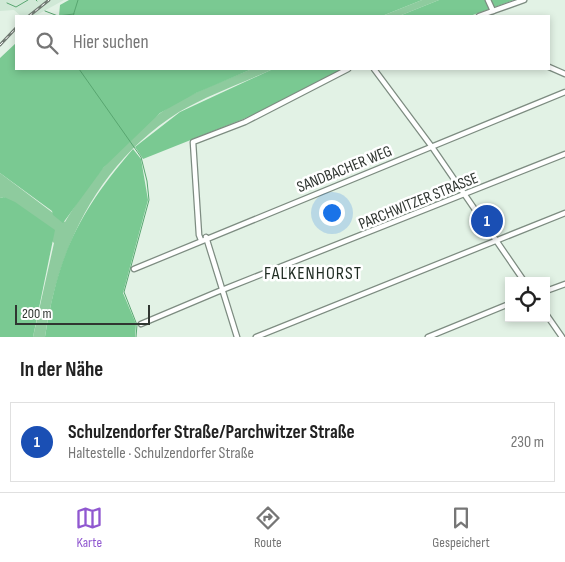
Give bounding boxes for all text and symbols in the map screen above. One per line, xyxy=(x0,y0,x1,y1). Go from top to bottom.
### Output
search box xyxy=(15,15,550,70)
icon: search xyxy=(33,29,61,57)
text: Hier suchen xyxy=(73,31,149,54)
street label: SANDBACHER WEG xyxy=(294,142,395,197)
street label: PARCHWITZER STRASSE xyxy=(356,169,481,234)
your location xyxy=(319,200,345,226)
pin: 1 xyxy=(471,202,503,240)
district label: FALKENHORST xyxy=(264,263,362,284)
map controls xyxy=(505,277,550,322)
button: locate xyxy=(505,277,550,322)
scale bar xyxy=(15,302,150,325)
text: 200 m xyxy=(22,305,51,322)
text: In der Nähe xyxy=(20,357,103,382)
text: Schulzendorfer Straße/Parchwitzer Straße xyxy=(68,421,355,444)
text: 1 xyxy=(34,433,40,452)
text: 230 m xyxy=(511,433,544,452)
text: Haltestelle · Schulzendorfer Straße xyxy=(68,444,254,463)
tab: Karte xyxy=(75,504,103,551)
tab: Route xyxy=(254,504,282,551)
tab: Gespeichert xyxy=(432,504,490,551)

